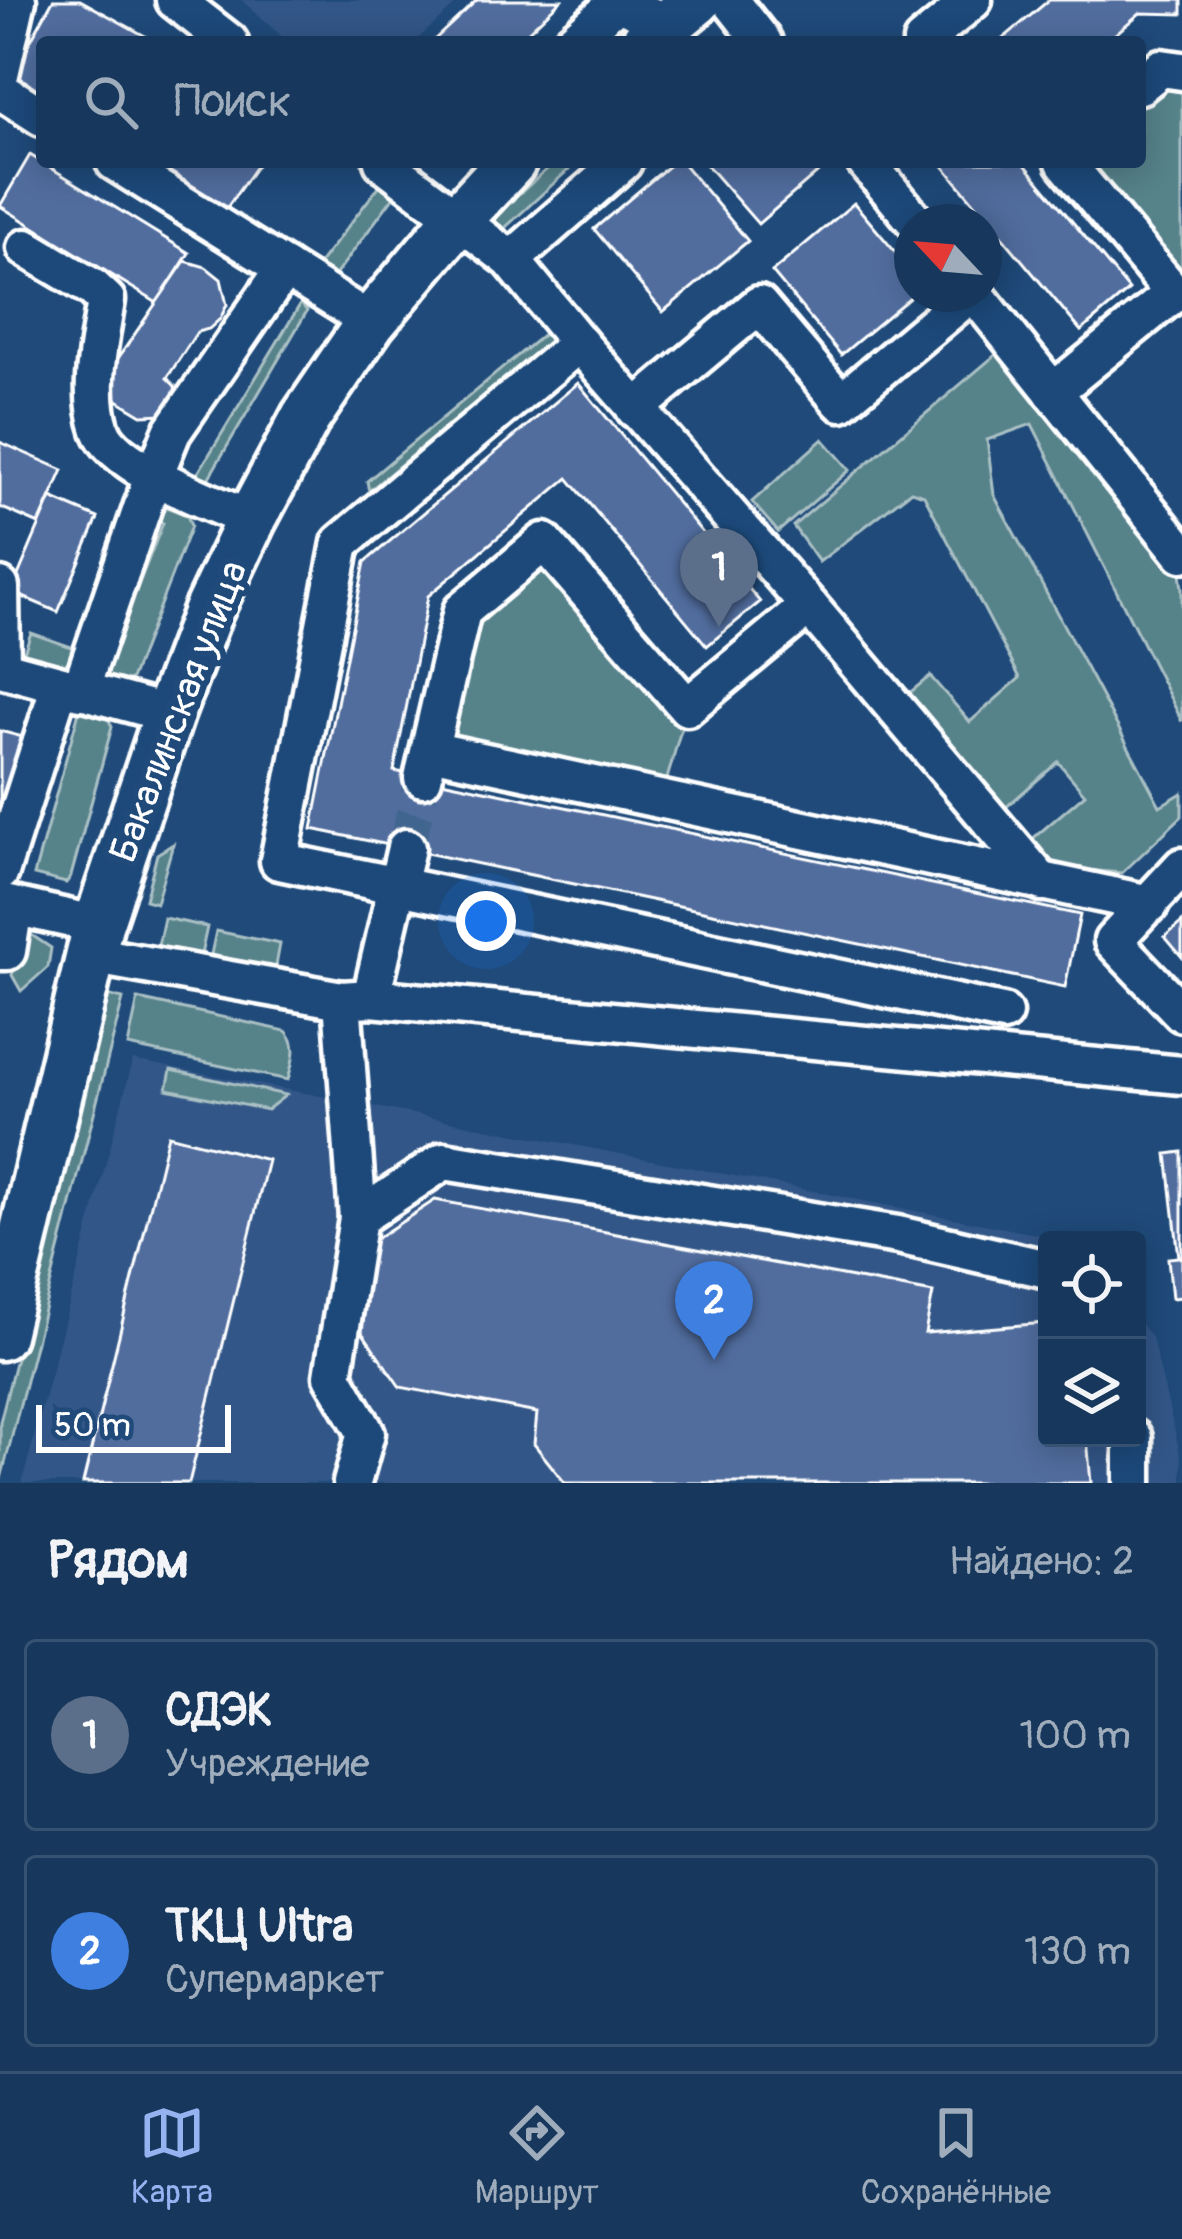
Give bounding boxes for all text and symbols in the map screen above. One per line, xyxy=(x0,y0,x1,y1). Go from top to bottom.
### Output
search box xyxy=(36,36,1146,168)
icon: search xyxy=(78,69,144,135)
text: Поиск xyxy=(174,74,291,130)
north arrow xyxy=(894,204,1002,312)
pin: 1 xyxy=(680,528,758,627)
street label: Бакалинская улица xyxy=(98,554,258,869)
your location xyxy=(456,891,516,951)
map controls xyxy=(1038,1231,1146,1447)
button: locate xyxy=(1038,1231,1146,1339)
pin: 2 xyxy=(675,1261,753,1360)
button: layers xyxy=(1038,1339,1146,1447)
scale bar xyxy=(36,1399,231,1452)
text: 50 m xyxy=(54,1405,131,1446)
text: Рядом xyxy=(48,1529,189,1593)
text: Найдено: 2 xyxy=(949,1537,1134,1586)
text: СДЭК xyxy=(165,1683,273,1739)
text: 1 xyxy=(82,1711,98,1760)
text: 100 m xyxy=(1019,1711,1131,1760)
text: Учреждение xyxy=(165,1739,369,1788)
text: ТКЦ Ultra xyxy=(165,1899,353,1955)
text: 2 xyxy=(79,1927,101,1976)
text: 130 m xyxy=(1024,1927,1131,1976)
text: Супермаркет xyxy=(165,1955,384,2004)
tab: Карта xyxy=(131,2100,213,2213)
tab: Маршрут xyxy=(475,2100,599,2213)
tab: Сохранённые xyxy=(861,2100,1051,2213)

